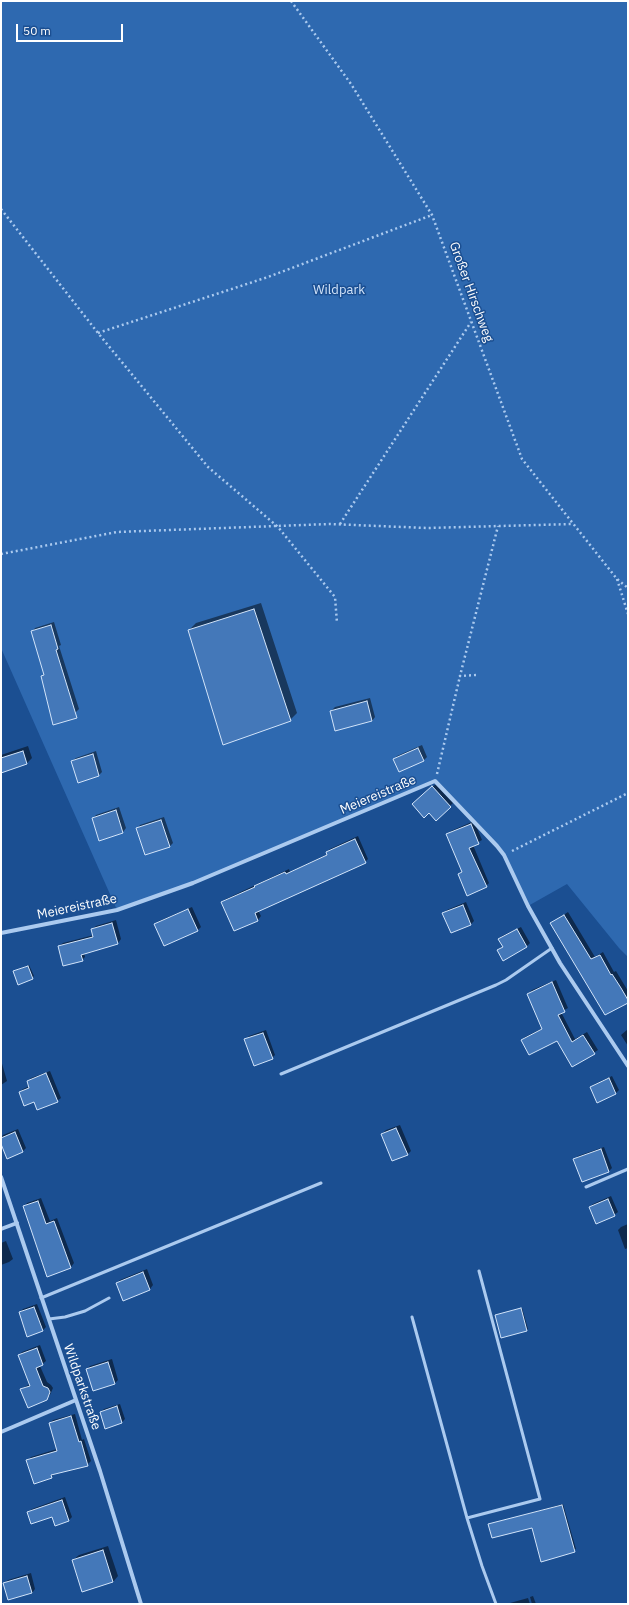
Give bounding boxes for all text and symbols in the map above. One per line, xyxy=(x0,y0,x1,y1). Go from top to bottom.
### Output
scale bar xyxy=(18,16,125,42)
text: 50 m xyxy=(23,23,51,38)
street label: Großer Hirschweg xyxy=(446,240,496,344)
park label: Wildpark xyxy=(313,282,365,298)
street label: Meiereistraße xyxy=(338,772,418,818)
street label: Meiereistraße xyxy=(36,891,118,923)
street label: Wildparkstraße xyxy=(60,1342,104,1432)

